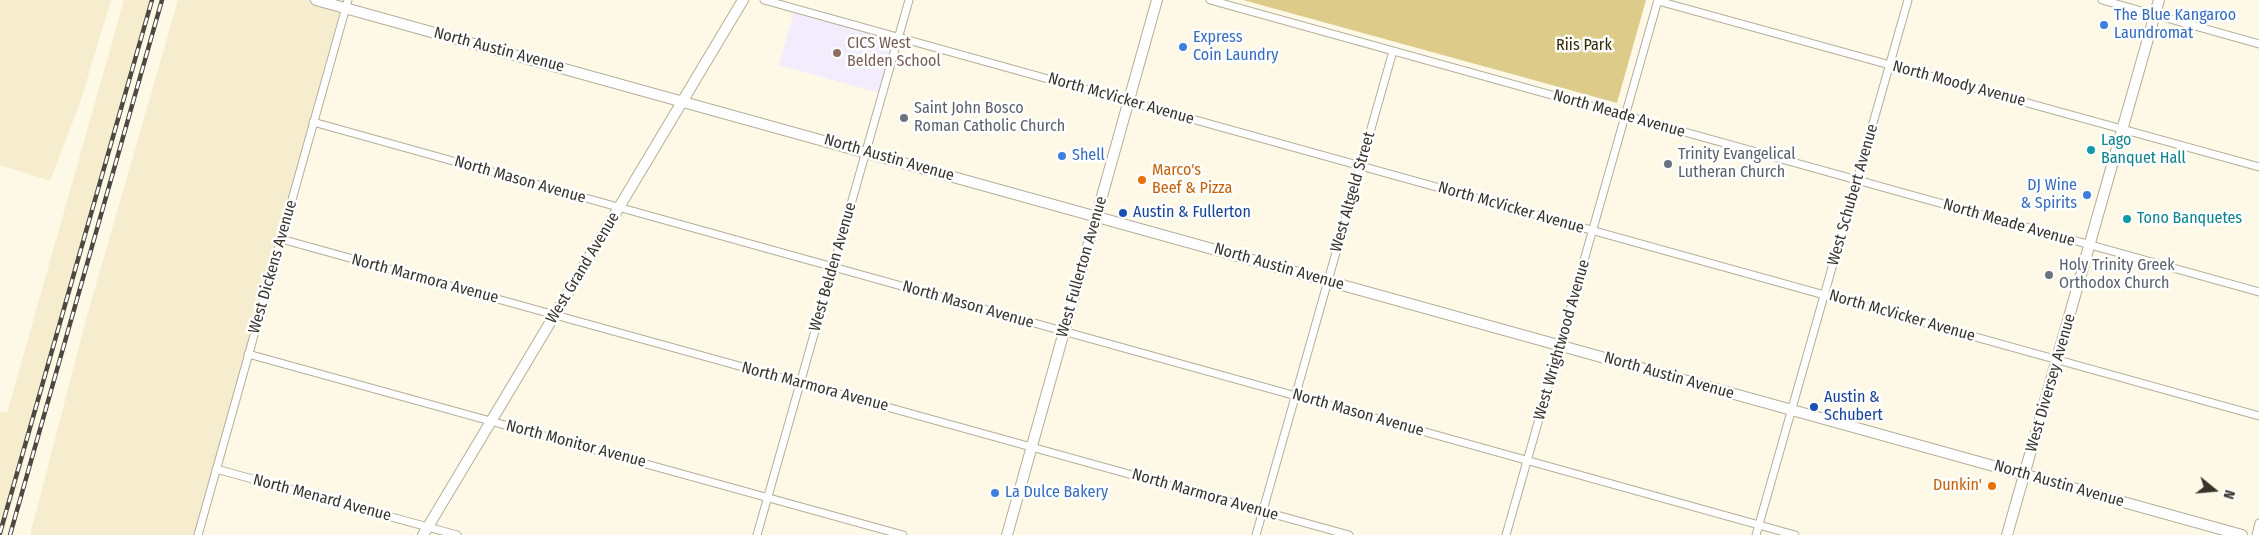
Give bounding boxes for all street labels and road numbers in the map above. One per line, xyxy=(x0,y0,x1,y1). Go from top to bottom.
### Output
street label: North Austin Avenue xyxy=(432,23,566,77)
street label: North Moody Avenue xyxy=(1890,57,2028,111)
street label: North McVicker Avenue xyxy=(1046,69,1196,129)
street label: North Meade Avenue xyxy=(1551,86,1687,142)
street label: West Schubert Avenue xyxy=(1824,122,1882,268)
street label: North Austin Avenue xyxy=(822,130,956,186)
street label: West Altgeld Street xyxy=(1327,130,1379,254)
street label: North Mason Avenue xyxy=(452,152,588,208)
street label: North McVicker Avenue xyxy=(1436,178,1586,238)
street label: West Fullerton Avenue xyxy=(1053,194,1111,340)
street label: North Meade Avenue xyxy=(1941,195,2077,251)
street label: West Dickens Avenue xyxy=(245,198,301,336)
street label: West Belden Avenue xyxy=(805,200,861,334)
street label: West Grand Avenue xyxy=(542,209,624,327)
street label: North Austin Avenue xyxy=(1212,239,1346,295)
street label: North Marmora Avenue xyxy=(349,250,501,308)
street label: West Wrightwood Avenue xyxy=(1530,258,1594,422)
street label: North Mason Avenue xyxy=(900,277,1036,333)
street label: North McVicker Avenue xyxy=(1827,286,1977,346)
street label: West Diversey Avenue xyxy=(2022,312,2080,454)
street label: North Austin Avenue xyxy=(1602,348,1736,404)
street label: North Marmora Avenue xyxy=(739,358,891,416)
street label: North Mason Avenue xyxy=(1290,385,1426,441)
street label: North Monitor Avenue xyxy=(504,416,648,472)
street label: North Austin Avenue xyxy=(1992,456,2126,512)
street label: North Marmora Avenue xyxy=(1130,465,1280,525)
street label: North Menard Avenue xyxy=(251,470,393,526)

